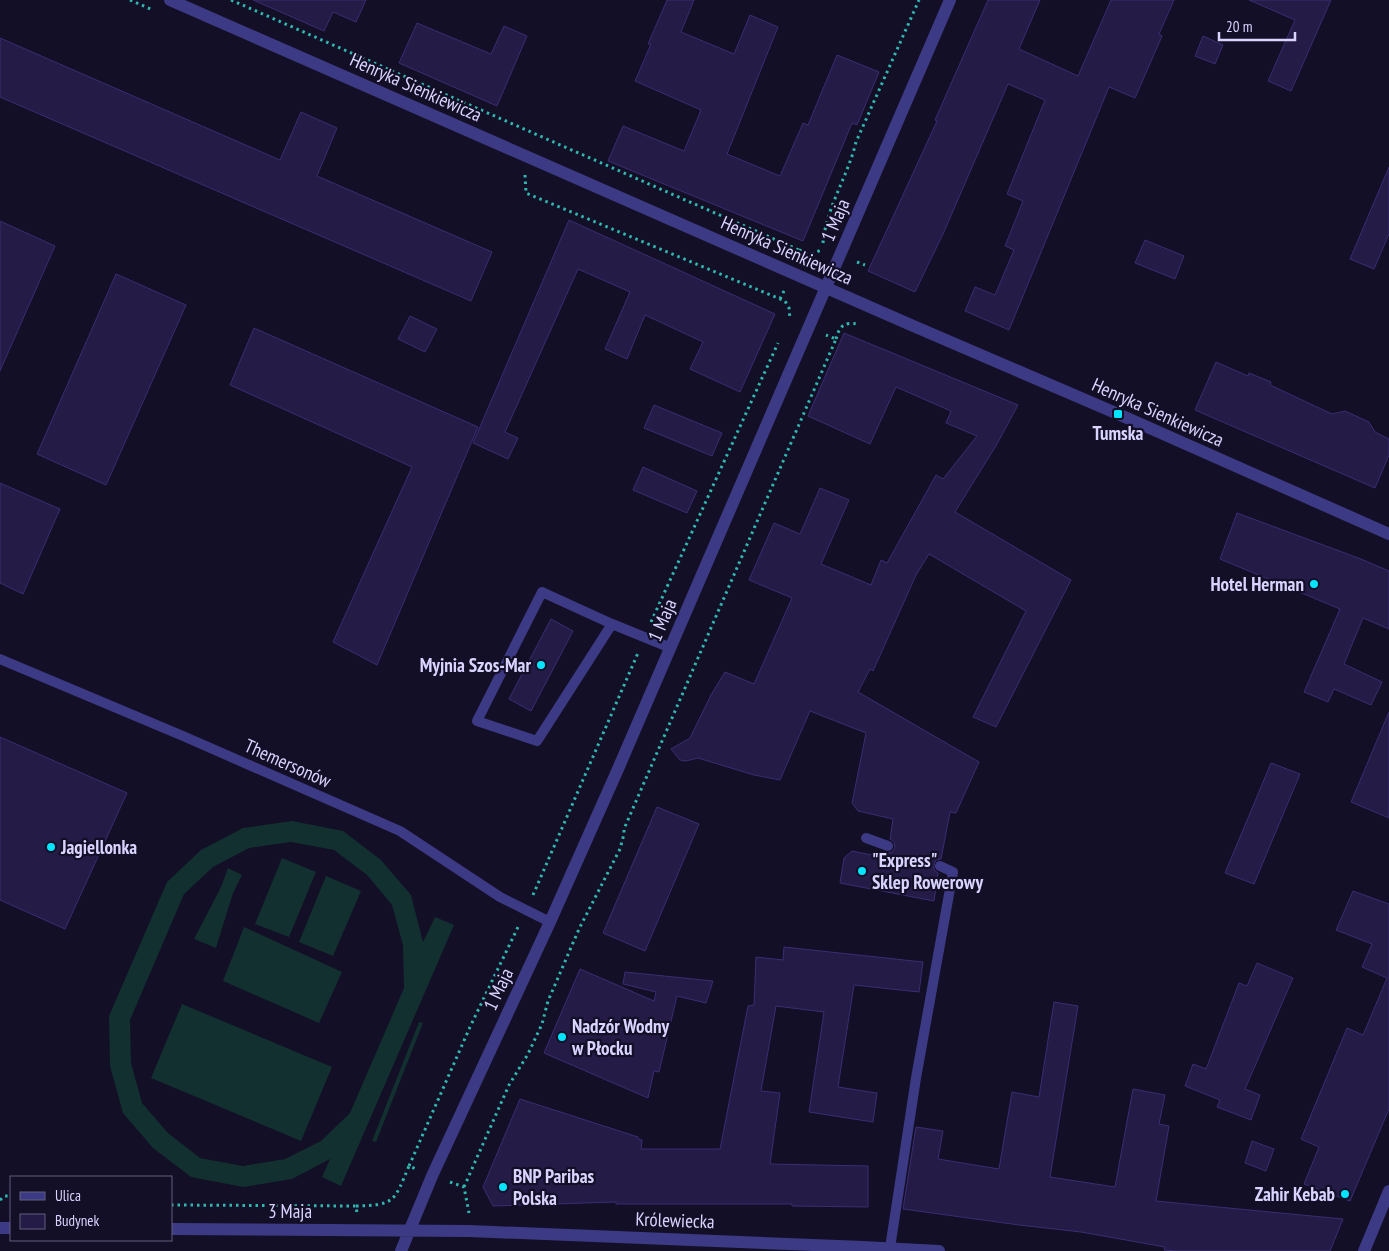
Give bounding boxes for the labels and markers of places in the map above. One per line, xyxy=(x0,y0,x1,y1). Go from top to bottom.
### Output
marker: Tumska xyxy=(1112,408,1124,420)
place label: Tumska xyxy=(1093,421,1144,445)
place label: Hotel Herman xyxy=(1210,572,1304,596)
marker: Hotel Herman xyxy=(1308,578,1320,590)
place label: Myjnia Szos-Mar xyxy=(420,653,531,677)
marker: Myjnia Szos-Mar xyxy=(535,659,547,671)
place label: Jagiellonka xyxy=(60,835,137,859)
marker: Jagiellonka xyxy=(45,841,57,853)
place label: "Express" Sklep Rowerowy xyxy=(872,848,984,894)
marker: "Express" Sklep Rowerowy xyxy=(856,865,868,877)
place label: Nadzór Wodny w Płocku xyxy=(571,1014,669,1060)
marker: Nadzór Wodny w Płocku xyxy=(556,1031,568,1043)
place label: BNP Paribas Polska xyxy=(513,1164,594,1210)
marker: BNP Paribas Polska xyxy=(497,1181,509,1193)
place label: Zahir Kebab xyxy=(1255,1182,1335,1206)
marker: Zahir Kebab xyxy=(1339,1188,1351,1200)

